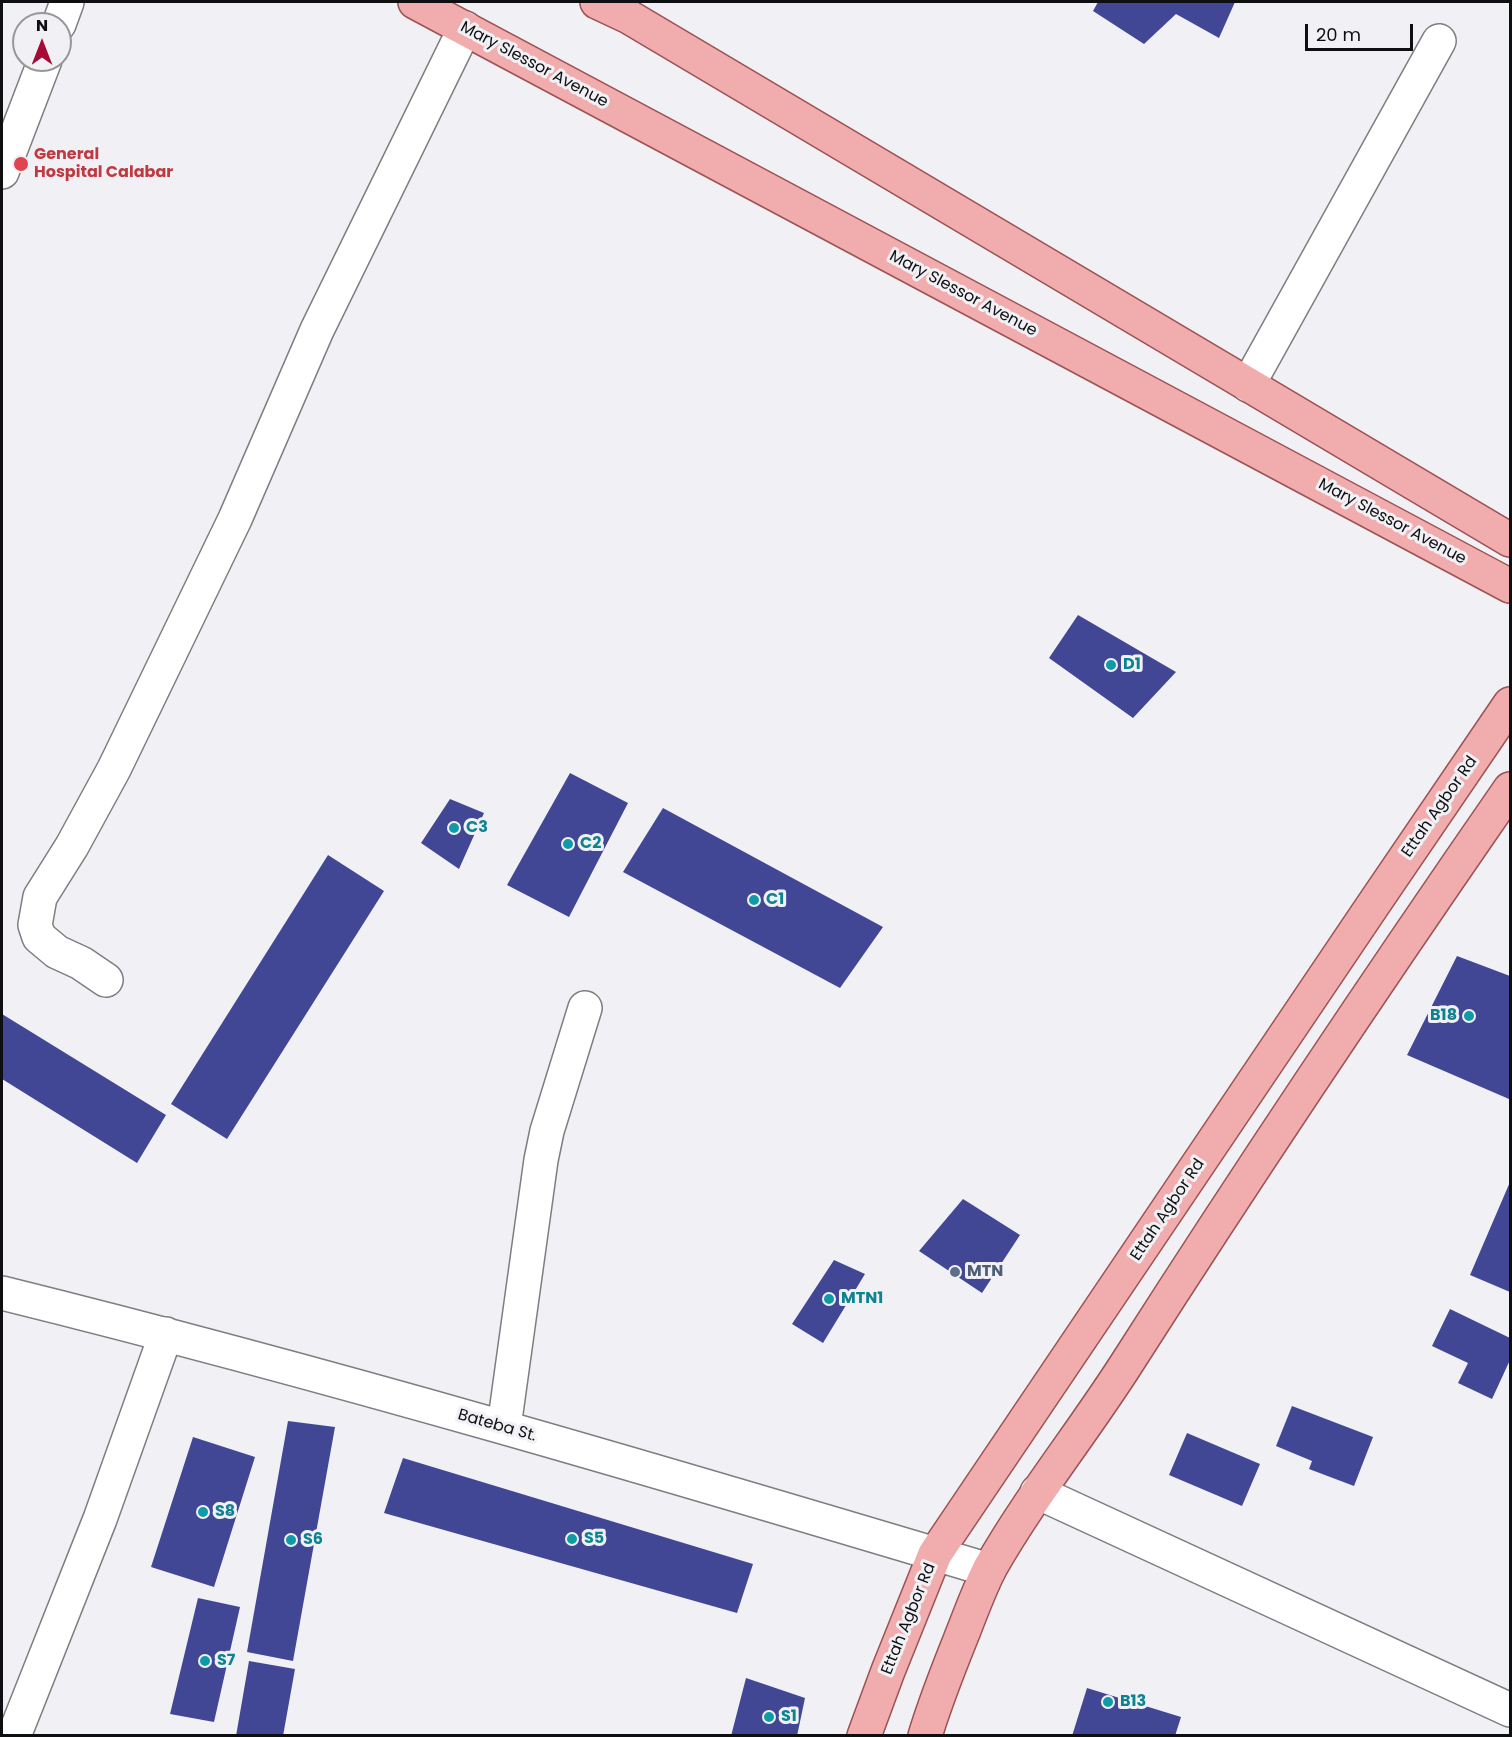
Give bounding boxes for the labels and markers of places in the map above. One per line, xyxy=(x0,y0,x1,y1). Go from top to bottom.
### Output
place label: General Hospital Calabar xyxy=(34,145,173,183)
marker: General Hospital Calabar xyxy=(12,155,30,173)
place label: D1 xyxy=(1123,655,1141,675)
marker: D1 xyxy=(1104,658,1118,672)
place label: C3 xyxy=(466,818,488,838)
marker: C3 xyxy=(447,821,461,835)
place label: C2 xyxy=(580,834,601,854)
marker: C2 xyxy=(561,837,575,851)
place label: C1 xyxy=(766,890,784,910)
marker: C1 xyxy=(747,893,761,907)
place label: B18 xyxy=(1430,1006,1457,1026)
marker: B18 xyxy=(1462,1009,1476,1023)
place label: MTN xyxy=(967,1262,1003,1282)
marker: MTN xyxy=(948,1265,962,1279)
place label: MTN1 xyxy=(841,1289,883,1309)
marker: MTN1 xyxy=(822,1292,836,1306)
place label: S8 xyxy=(215,1502,235,1522)
marker: S8 xyxy=(196,1505,210,1519)
place label: S5 xyxy=(584,1529,604,1549)
place label: S6 xyxy=(303,1530,323,1550)
marker: S5 xyxy=(565,1532,579,1546)
marker: S6 xyxy=(284,1533,298,1547)
place label: S7 xyxy=(217,1651,235,1671)
marker: S7 xyxy=(198,1654,212,1668)
place label: B13 xyxy=(1120,1692,1146,1712)
marker: B13 xyxy=(1101,1695,1115,1709)
place label: S1 xyxy=(781,1707,797,1727)
marker: S1 xyxy=(762,1710,776,1724)

